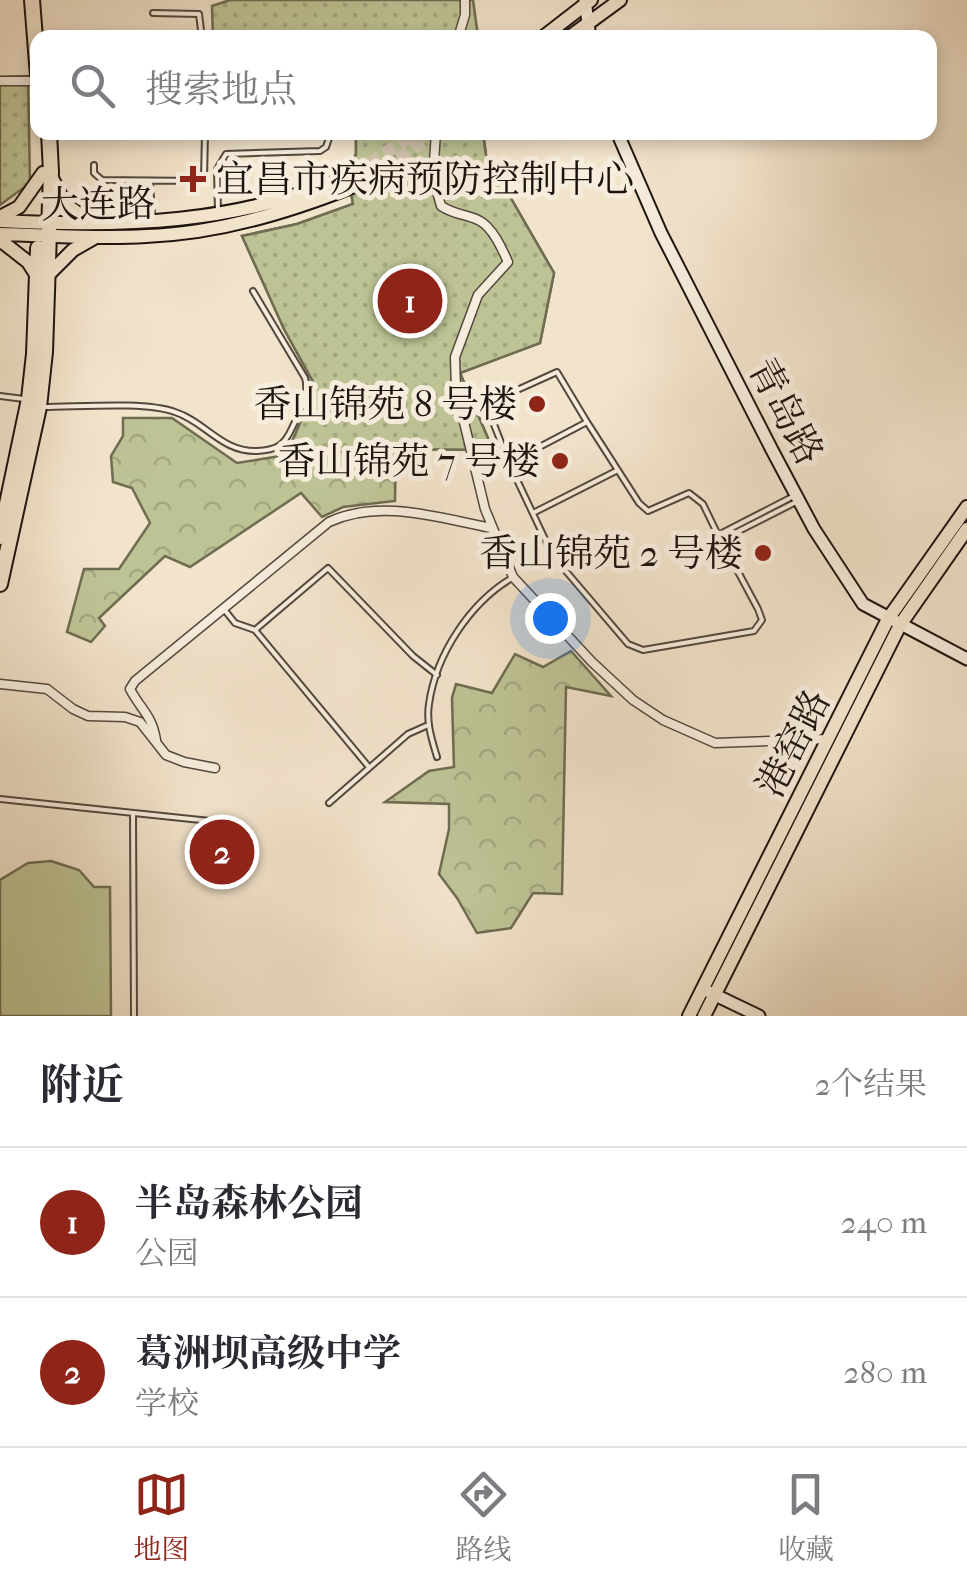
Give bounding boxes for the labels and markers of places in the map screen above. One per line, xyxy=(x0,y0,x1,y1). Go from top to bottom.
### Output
place label: 宜昌市疾病预防控制中心 xyxy=(216,157,634,202)
marker: 宜昌市疾病预防控制中心 xyxy=(180,166,206,192)
pin: 1 xyxy=(378,264,442,338)
place label: 香山锦苑 8 号楼 xyxy=(254,382,517,427)
marker: 香山锦苑 8 号楼 xyxy=(526,393,548,415)
place label: 香山锦苑 7 号楼 xyxy=(277,439,540,484)
marker: 香山锦苑 7 号楼 xyxy=(549,450,571,472)
place label: 香山锦苑 2 号楼 xyxy=(479,531,743,576)
marker: 香山锦苑 2 号楼 xyxy=(752,542,774,564)
pin: 2 xyxy=(190,814,254,890)

